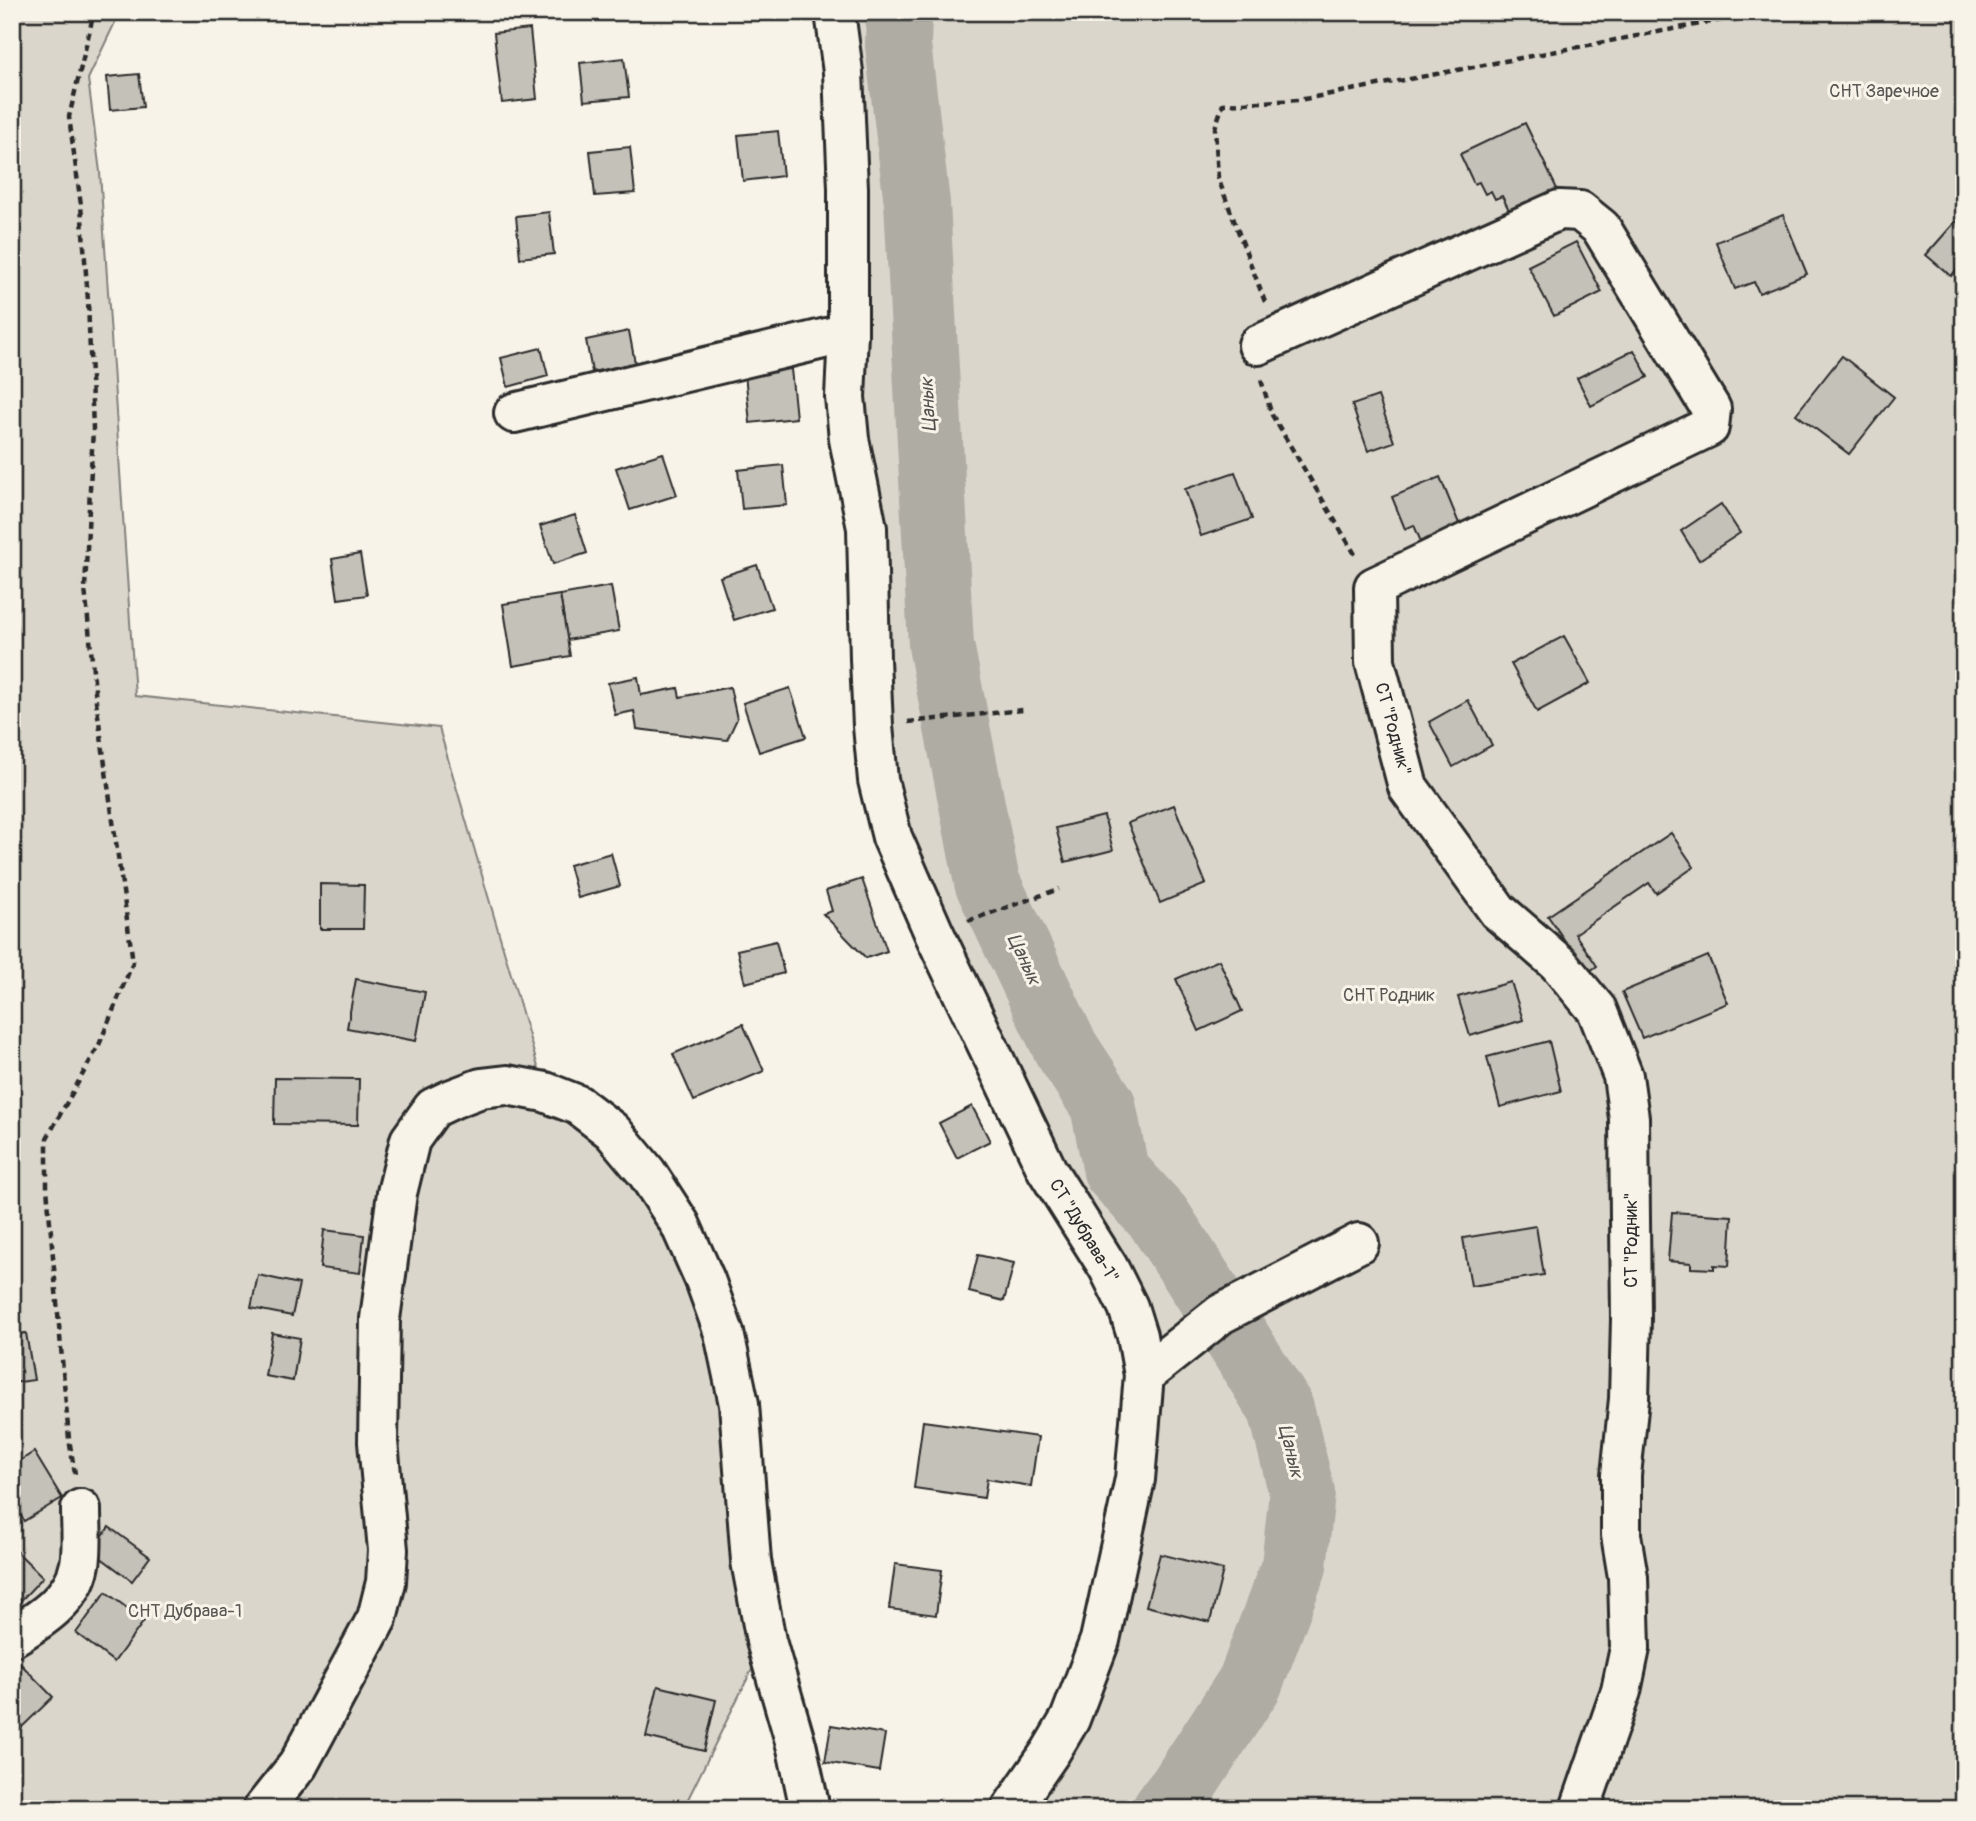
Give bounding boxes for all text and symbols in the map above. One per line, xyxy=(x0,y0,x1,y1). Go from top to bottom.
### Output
park label: СНТ Заречное xyxy=(1829,80,1939,103)
water label: Цанык xyxy=(914,375,941,433)
street label: СТ "Родник" xyxy=(1370,680,1416,778)
water label: Цанык xyxy=(1002,930,1047,990)
park label: СНТ Родник xyxy=(1343,984,1435,1007)
street label: СТ "Дубрава-1" xyxy=(1044,1175,1124,1287)
street label: СТ "Родник" xyxy=(1620,1192,1643,1288)
water label: Цанык xyxy=(1273,1422,1310,1482)
park label: СНТ Дубрава-1 xyxy=(128,1600,242,1623)

